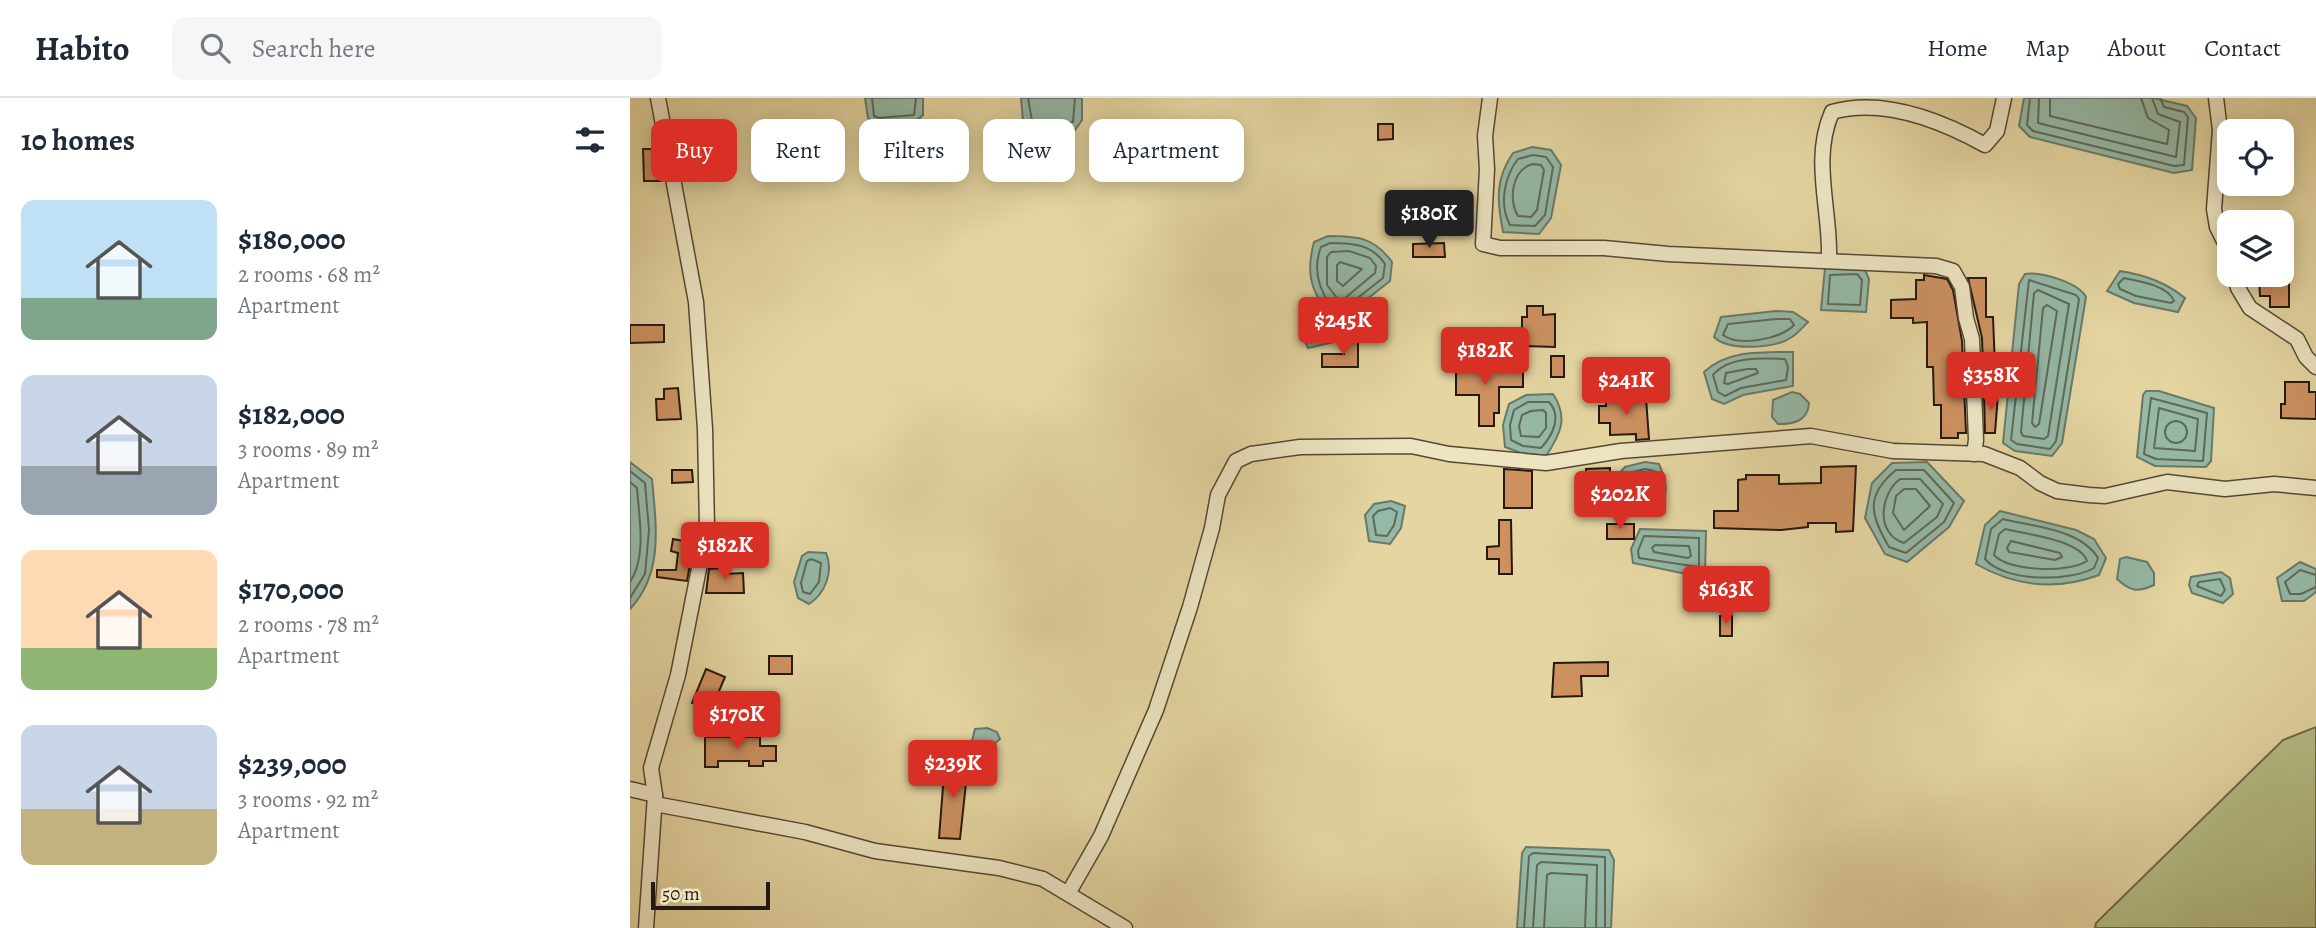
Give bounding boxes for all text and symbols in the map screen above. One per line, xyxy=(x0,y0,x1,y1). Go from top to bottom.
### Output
search box xyxy=(172,17,662,80)
text: Habito xyxy=(35,26,130,71)
icon: search xyxy=(196,29,234,67)
text: Search here xyxy=(252,31,375,66)
text: Home xyxy=(1927,32,1988,64)
text: Map xyxy=(2026,32,2070,64)
text: About xyxy=(2108,32,2166,64)
text: Contact xyxy=(2204,32,2281,64)
chip: Buy xyxy=(651,119,737,182)
chip: Rent xyxy=(751,119,845,182)
chip: Filters xyxy=(859,119,969,182)
chip: New xyxy=(983,119,1075,182)
chip: Apartment xyxy=(1089,119,1244,182)
map controls xyxy=(2217,119,2294,287)
button: locate xyxy=(2217,119,2294,196)
text: 10 homes xyxy=(21,120,135,160)
icon: filters xyxy=(571,121,609,159)
pin: $180K xyxy=(1380,190,1478,250)
text: $180K xyxy=(1401,197,1457,228)
button: layers xyxy=(2217,210,2294,287)
text: $180,000 xyxy=(238,219,346,259)
icon: home xyxy=(77,228,161,312)
text: 2 rooms · 68 m² xyxy=(238,259,380,290)
text: Apartment xyxy=(238,290,340,321)
pin: $245K xyxy=(1294,298,1392,357)
text: $245K xyxy=(1314,304,1372,335)
pin: $182K xyxy=(1436,328,1534,387)
text: $182K xyxy=(1457,334,1513,365)
pin: $358K xyxy=(1942,352,2040,412)
pin: $241K xyxy=(1577,358,1675,417)
text: $358K xyxy=(1963,359,2019,390)
text: $241K xyxy=(1598,364,1654,395)
text: $182,000 xyxy=(238,394,345,434)
icon: home xyxy=(77,403,161,487)
text: 3 rooms · 89 m² xyxy=(238,434,379,465)
text: Apartment xyxy=(238,465,340,496)
pin: $202K xyxy=(1571,472,1669,531)
text: $202K xyxy=(1590,478,1650,509)
pin: $182K xyxy=(676,522,774,582)
text: $182K xyxy=(697,529,753,560)
pin: $163K xyxy=(1677,566,1775,626)
text: $170,000 xyxy=(238,569,344,609)
text: $163K xyxy=(1699,573,1753,604)
icon: home xyxy=(77,578,161,662)
text: 2 rooms · 78 m² xyxy=(238,609,379,640)
text: Apartment xyxy=(238,640,340,671)
pin: $170K xyxy=(688,692,786,751)
text: $170K xyxy=(709,698,765,729)
pin: $239K xyxy=(904,740,1002,800)
text: $239,000 xyxy=(238,744,347,784)
text: $239K xyxy=(924,747,982,778)
icon: home xyxy=(77,753,161,837)
text: 3 rooms · 92 m² xyxy=(238,784,378,815)
text: Apartment xyxy=(238,815,340,846)
scale bar xyxy=(651,879,770,911)
text: 50 m xyxy=(662,881,700,907)

